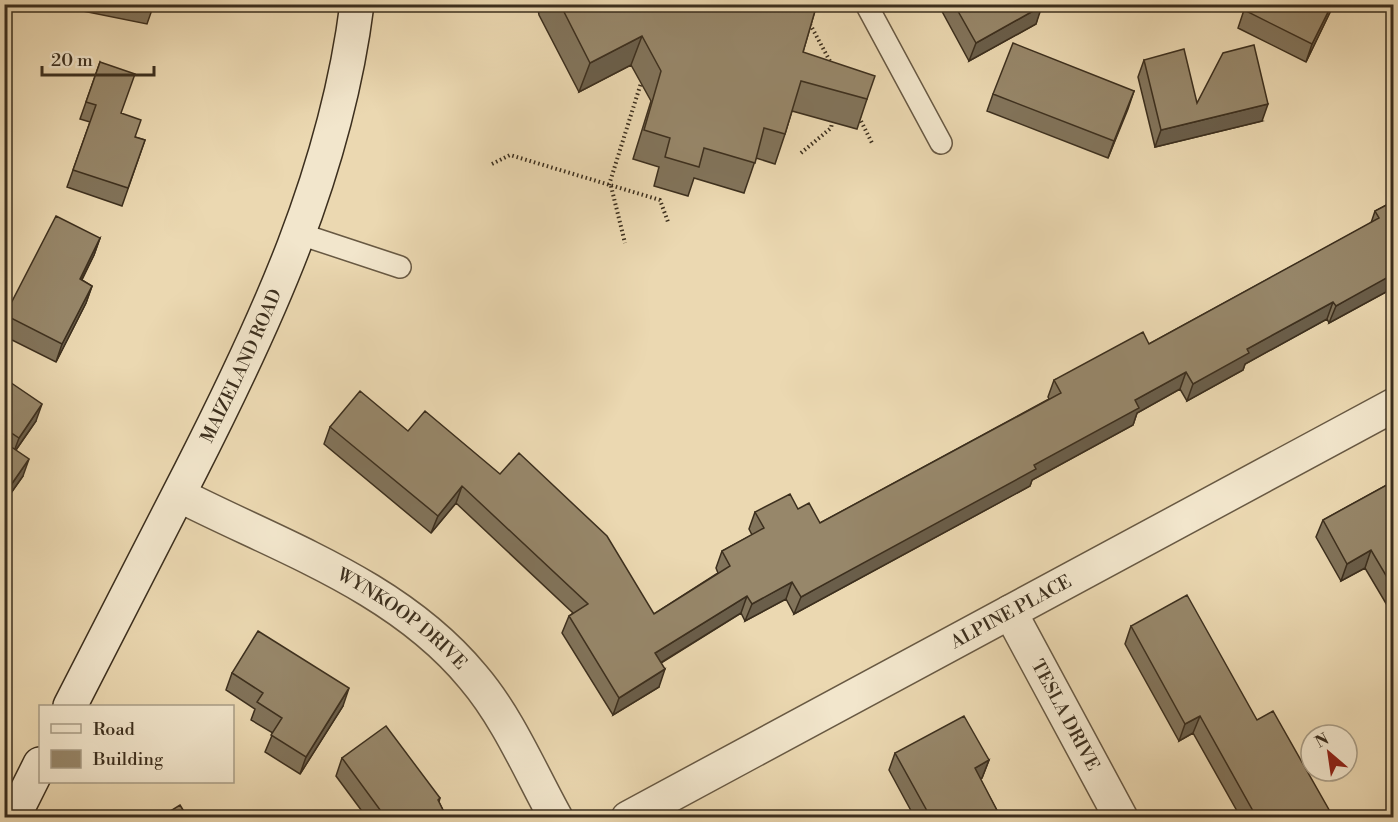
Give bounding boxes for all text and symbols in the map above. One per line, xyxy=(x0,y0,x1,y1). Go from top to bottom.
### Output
scale bar xyxy=(42,39,154,77)
text: 20 m xyxy=(51,49,93,72)
street label: MAIZELAND ROAD xyxy=(195,285,287,446)
street label: WYNKOOP DRIVE xyxy=(332,562,472,674)
street label: ALPINE PLACE xyxy=(946,570,1075,654)
street label: TESLA DRIVE xyxy=(1026,655,1105,775)
legend xyxy=(39,705,234,783)
text: Road xyxy=(93,718,136,741)
north arrow xyxy=(1299,723,1359,783)
text: N xyxy=(1312,729,1333,753)
text: Building xyxy=(92,748,164,771)

